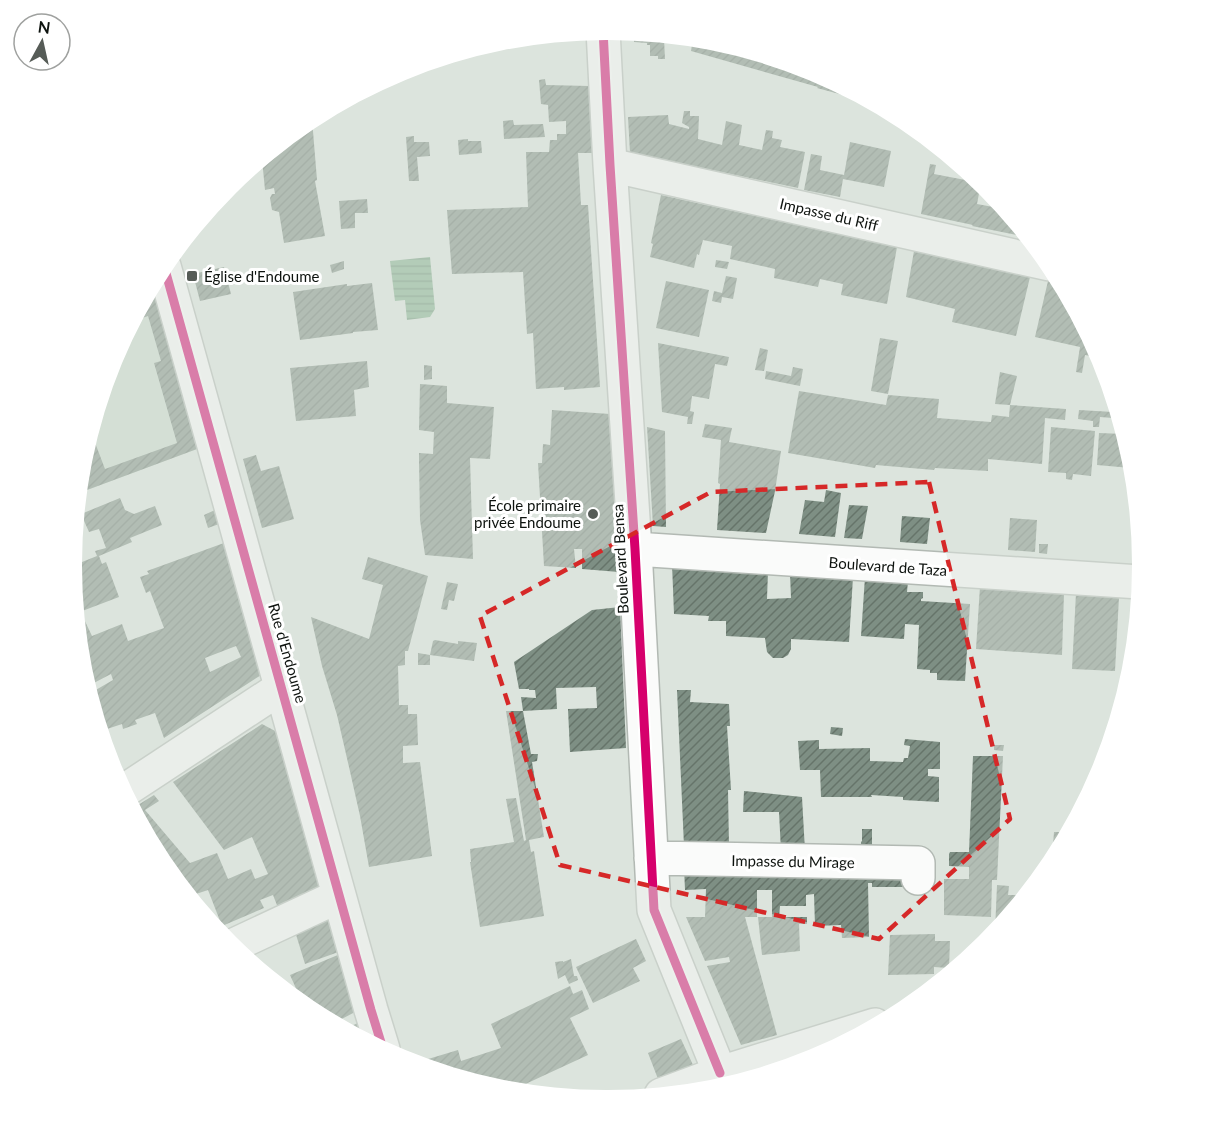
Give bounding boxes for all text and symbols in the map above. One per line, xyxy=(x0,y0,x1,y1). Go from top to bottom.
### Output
north arrow xyxy=(12,12,72,72)
text: N xyxy=(37,16,52,37)
street label: Impasse du Riff xyxy=(778,194,880,234)
place label: Église d'Endoume xyxy=(204,267,320,285)
marker: Église d'Endoume xyxy=(185,269,199,283)
place label: École primaire privée Endoume xyxy=(474,496,581,531)
street label: Boulevard Bensa xyxy=(608,504,632,614)
marker: École primaire privée Endoume xyxy=(586,507,600,521)
street label: Boulevard de Taza xyxy=(828,553,948,579)
street label: Rue d'Endoume xyxy=(265,601,311,705)
street label: Impasse du Mirage xyxy=(731,851,855,871)

